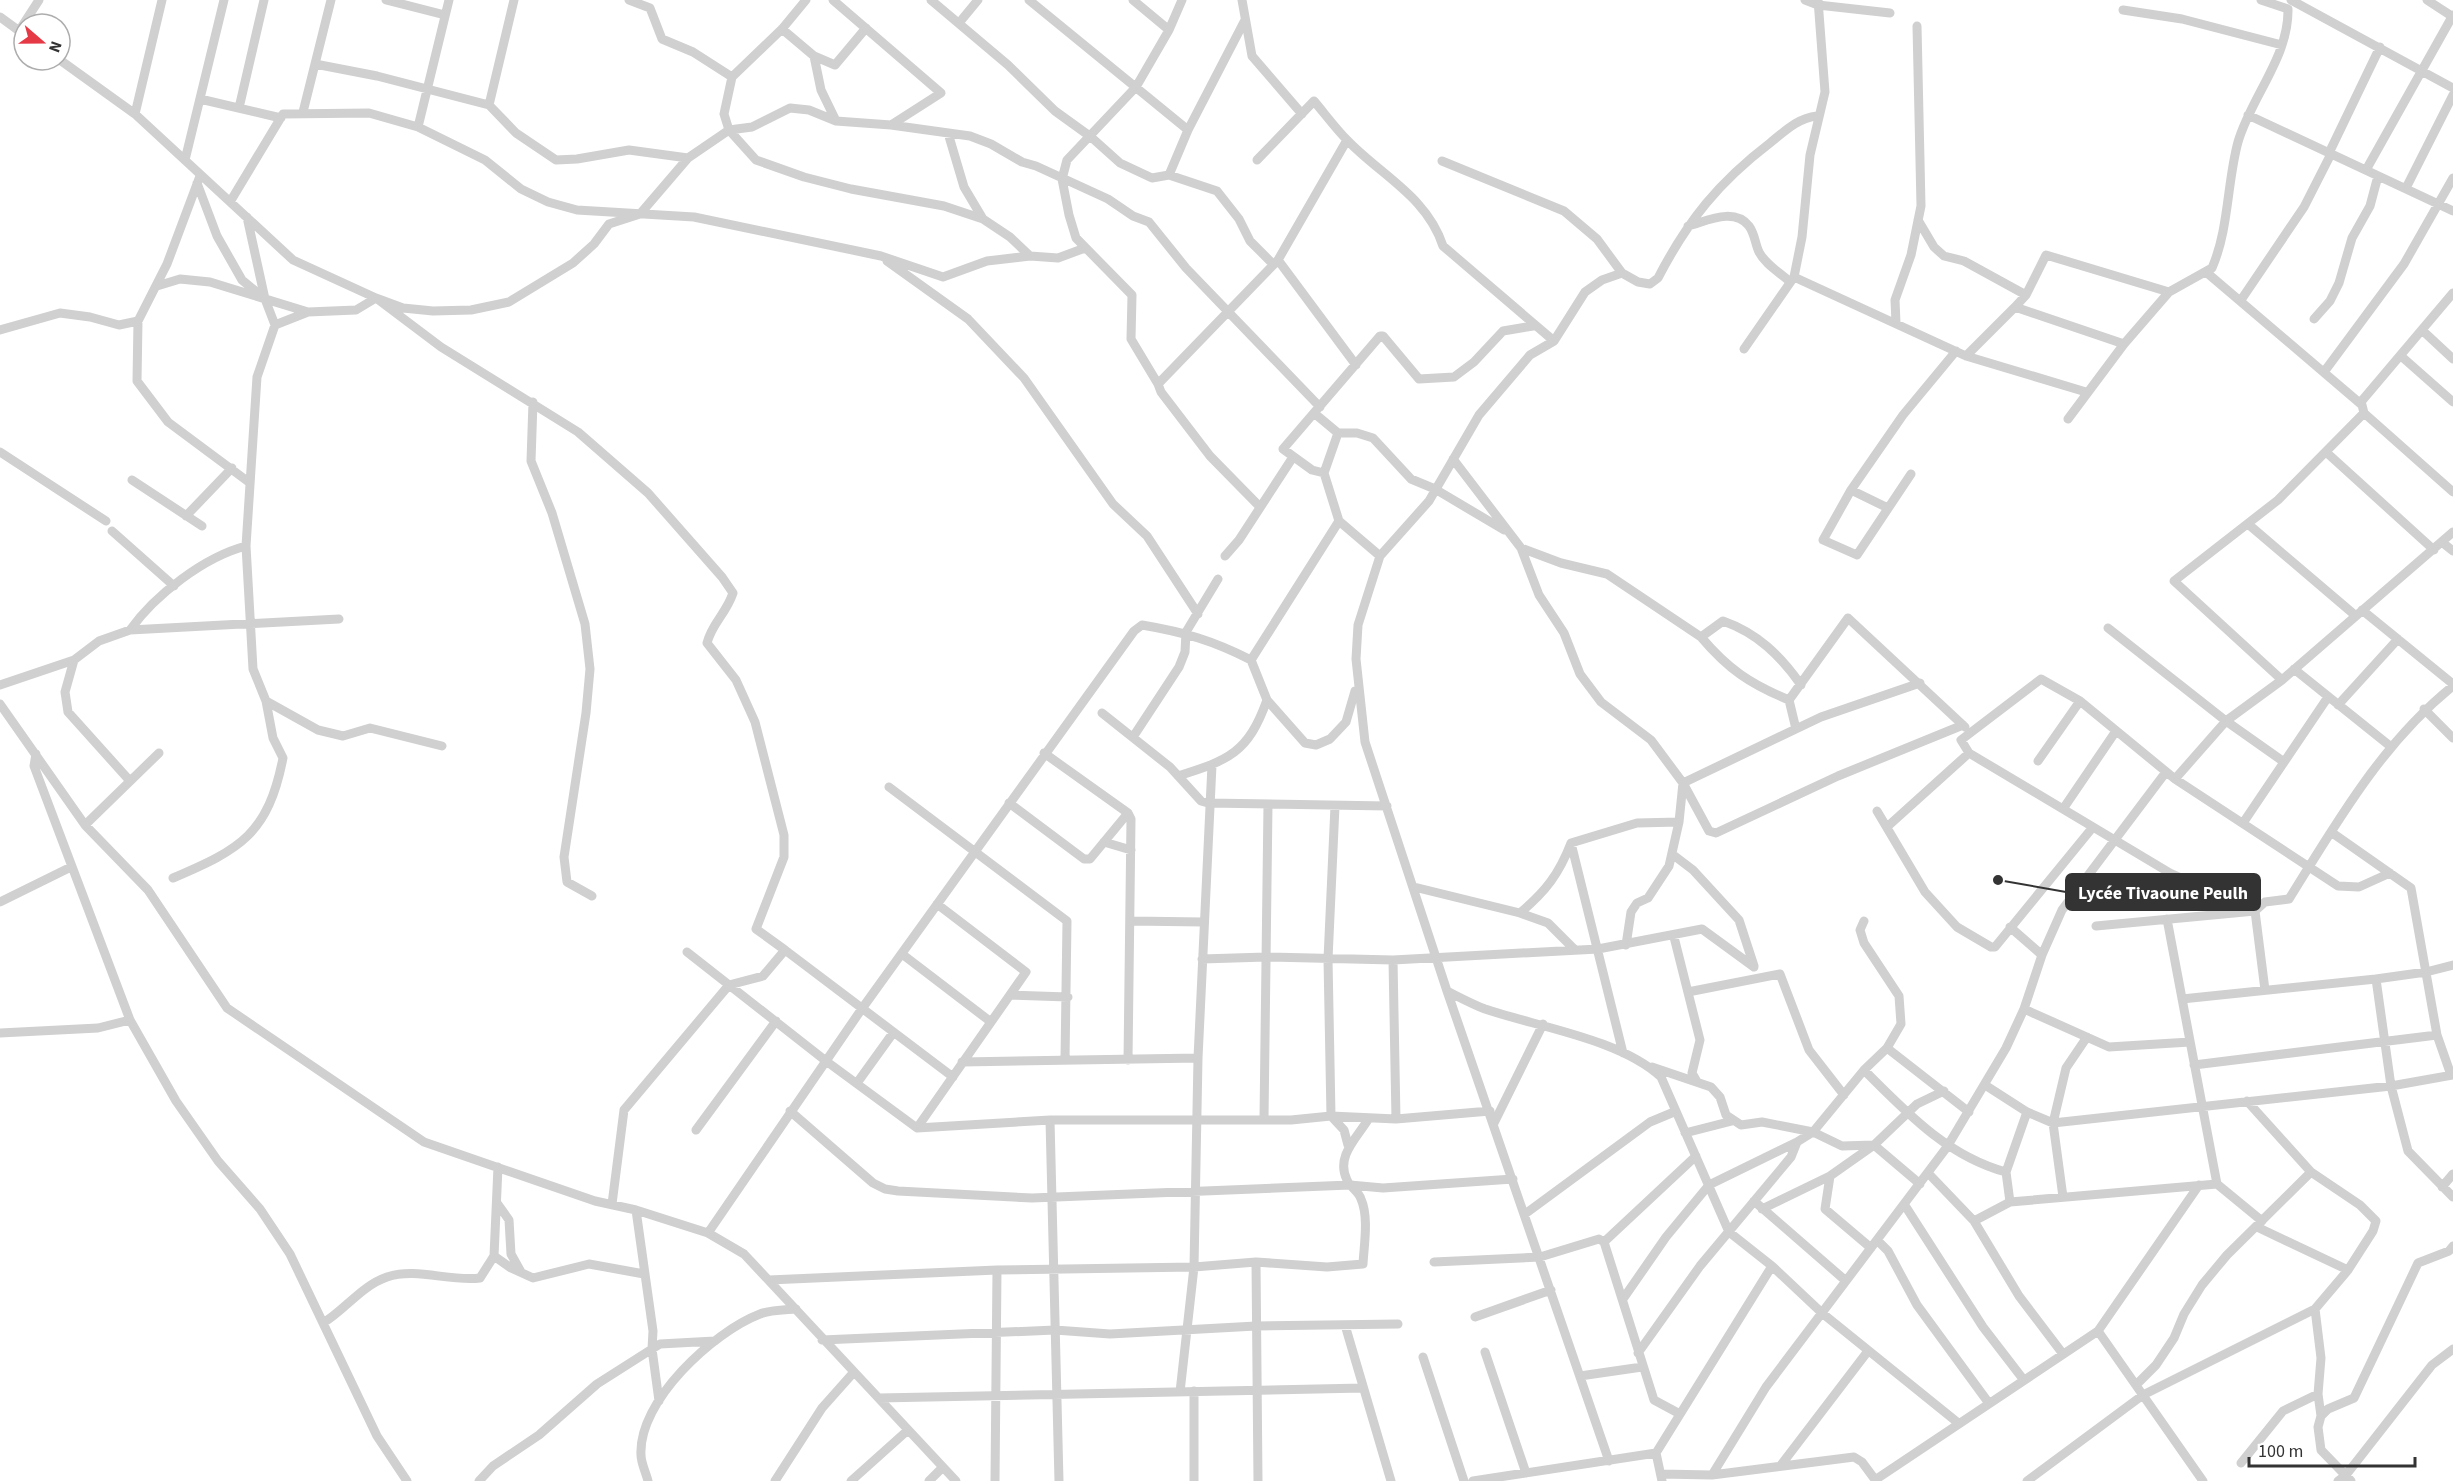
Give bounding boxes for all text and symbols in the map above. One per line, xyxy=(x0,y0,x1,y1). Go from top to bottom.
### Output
north arrow xyxy=(12,12,72,72)
text: N xyxy=(43,38,67,56)
callout: Lycée Tivaoune Peulh xyxy=(2066,874,2260,910)
text: Lycée Tivaoune Peulh xyxy=(2078,881,2248,906)
scale bar xyxy=(2249,1430,2416,1468)
text: 100 m xyxy=(2258,1439,2303,1464)

